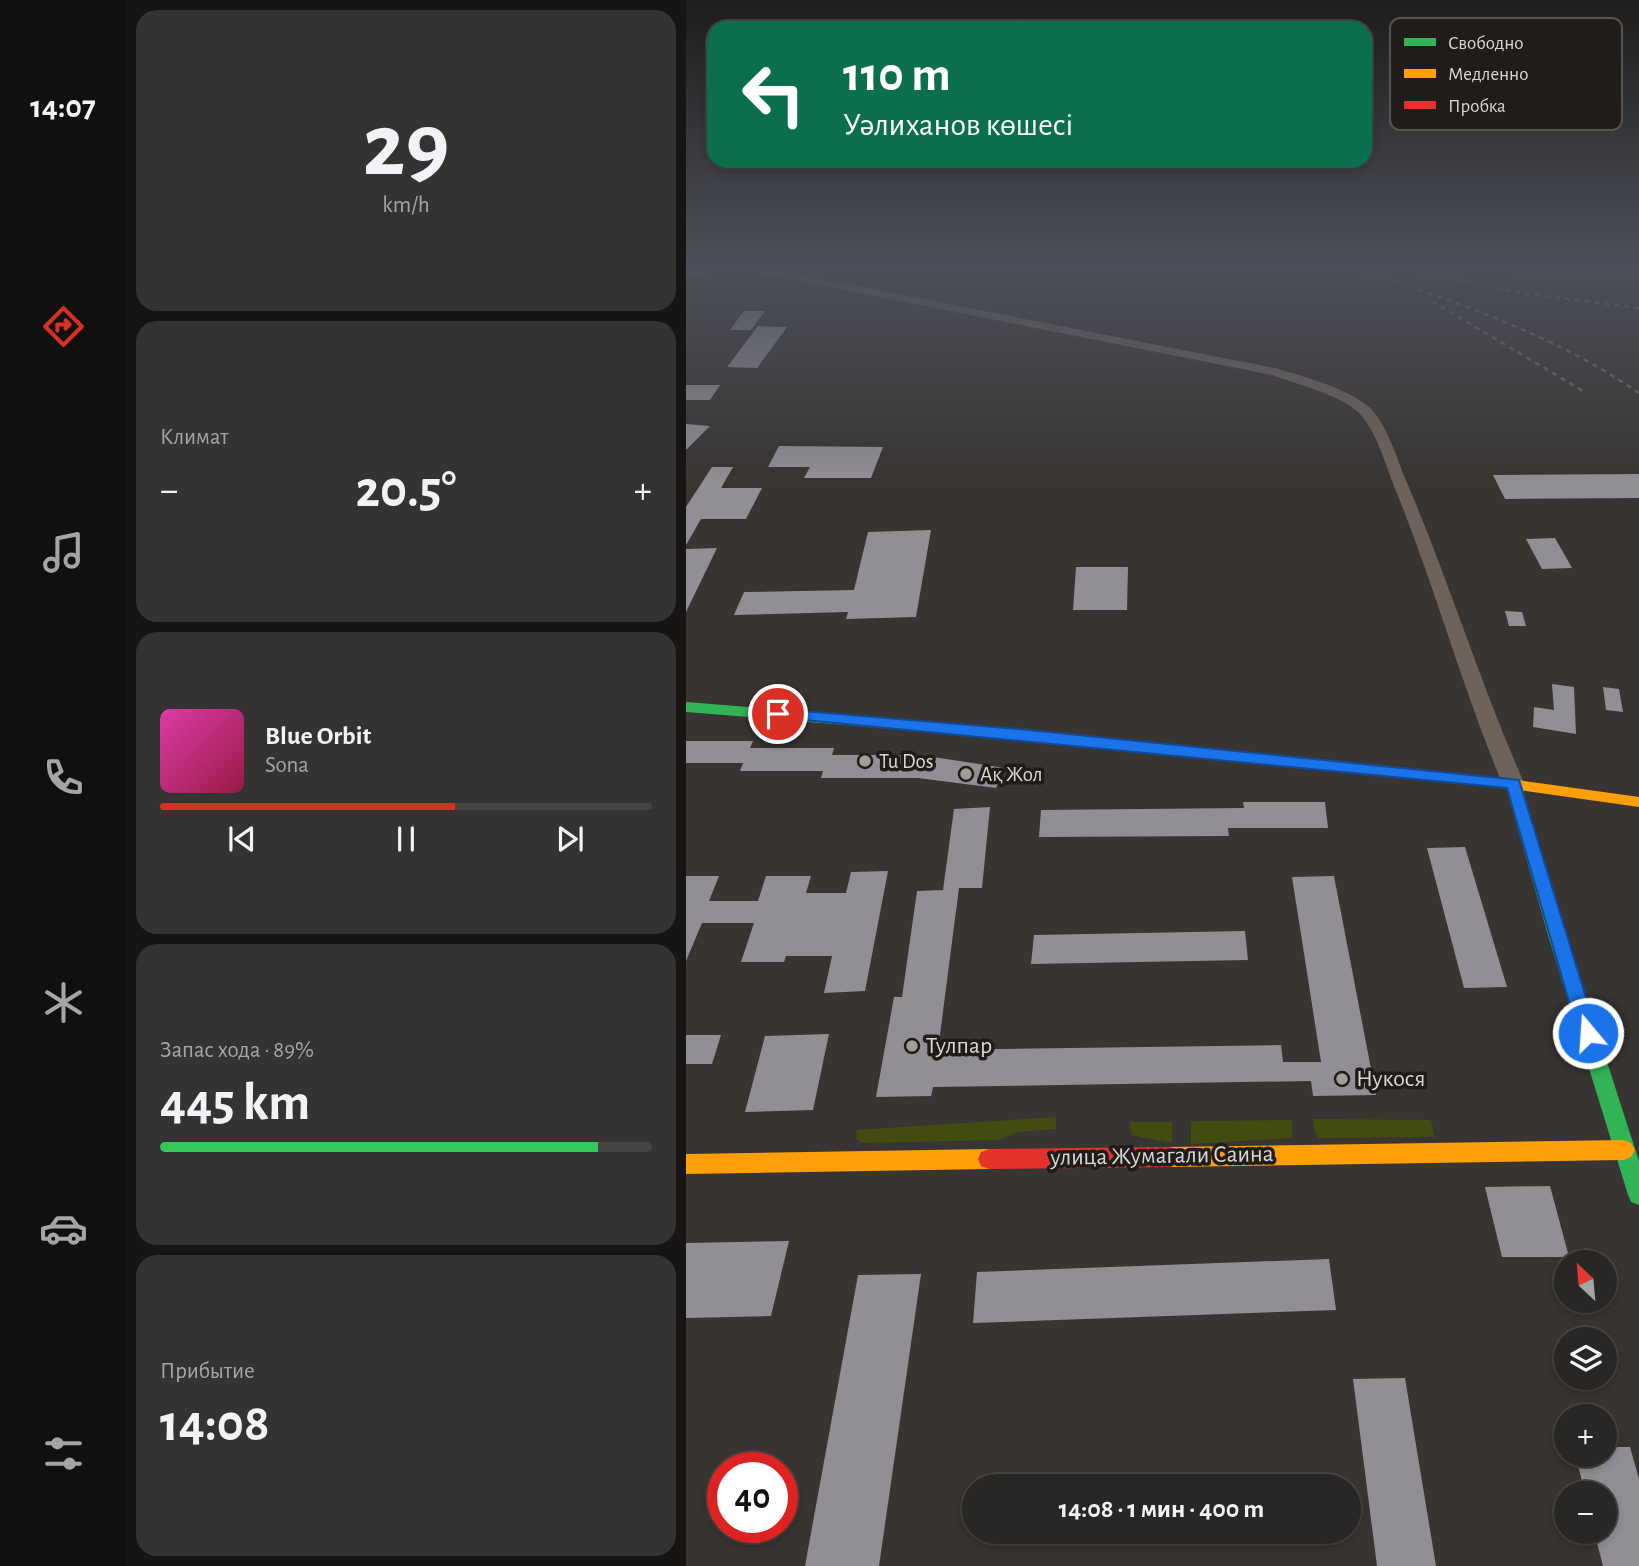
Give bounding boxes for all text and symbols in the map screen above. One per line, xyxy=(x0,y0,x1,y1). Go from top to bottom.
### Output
legend xyxy=(1390,18,1622,130)
text: Свободно xyxy=(1448,34,1524,53)
icon: left xyxy=(728,49,819,140)
text: 110 m xyxy=(843,51,951,100)
text: Медленно xyxy=(1448,65,1528,84)
text: 14:07 xyxy=(30,91,96,123)
text: Пробка xyxy=(1448,97,1506,116)
text: 29 xyxy=(363,101,449,192)
text: Уәлиханов көшесі xyxy=(843,109,1073,141)
text: km/h xyxy=(382,194,430,217)
icon: directions xyxy=(39,302,88,351)
text: Климат xyxy=(160,426,229,449)
text: 20.5° xyxy=(355,464,457,516)
text: − xyxy=(160,472,178,510)
text: + xyxy=(634,472,652,510)
icon: music xyxy=(39,528,88,577)
pin xyxy=(748,684,808,744)
icon: arrive xyxy=(759,695,797,733)
text: Blue Orbit xyxy=(265,723,371,749)
place label: Tu Dos xyxy=(879,751,934,772)
icon: phone xyxy=(39,753,88,802)
marker: Tu Dos xyxy=(857,753,873,769)
text: Sona xyxy=(265,754,309,777)
place label: Ақ Жол xyxy=(980,764,1043,785)
marker: Ақ Жол xyxy=(958,766,974,782)
icon: previous xyxy=(223,820,261,858)
icon: pause xyxy=(387,820,425,858)
icon: next xyxy=(551,820,589,858)
icon: climate xyxy=(39,978,88,1027)
position arrow xyxy=(1551,996,1625,1070)
place label: Тулпар xyxy=(926,1034,992,1058)
marker: Тулпар xyxy=(904,1038,920,1054)
text: Запас хода · 89% xyxy=(160,1039,314,1062)
place label: Нукося xyxy=(1356,1067,1425,1091)
marker: Нукося xyxy=(1334,1071,1350,1087)
text: 445 km xyxy=(160,1077,310,1129)
street label: улица Жумагали Саина xyxy=(1049,1142,1274,1170)
icon: car xyxy=(39,1204,88,1253)
north arrow xyxy=(1554,1250,1617,1312)
map controls xyxy=(1554,1250,1617,1544)
button: layers xyxy=(1554,1327,1617,1390)
text: Прибытие xyxy=(160,1360,255,1383)
text: 14:08 xyxy=(160,1398,270,1450)
button: + xyxy=(1554,1404,1617,1467)
icon: filters xyxy=(39,1429,88,1478)
speed limit sign: 40 xyxy=(707,1452,798,1543)
button: − xyxy=(1554,1481,1617,1544)
text: 14:08 · 1 мин · 400 m xyxy=(1059,1496,1264,1522)

